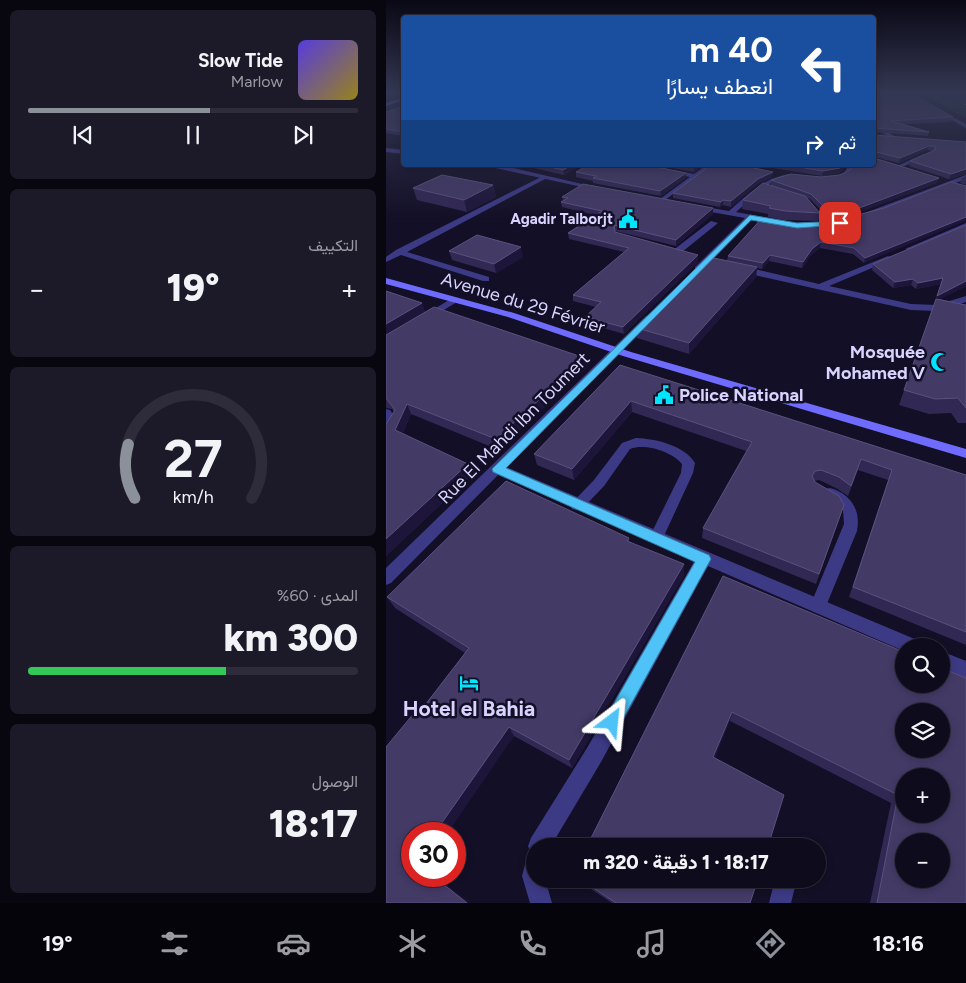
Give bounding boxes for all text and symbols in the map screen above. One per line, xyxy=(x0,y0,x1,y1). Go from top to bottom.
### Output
text: 40 m xyxy=(689,29,773,71)
icon: left xyxy=(791,35,856,100)
text: Slow Tide xyxy=(198,49,283,72)
text: Marlow xyxy=(231,72,283,91)
text: انعطف يسارًا xyxy=(666,73,773,100)
icon: previous xyxy=(69,121,97,149)
icon: pause xyxy=(179,121,207,149)
icon: next xyxy=(289,121,317,149)
icon: right xyxy=(800,130,828,158)
text: ثم xyxy=(838,131,856,154)
pin xyxy=(819,202,861,244)
public building icon: Agadir Talborjt xyxy=(617,208,639,230)
icon: arrive xyxy=(826,209,854,237)
place label: Agadir Talborjt xyxy=(510,210,613,228)
text: التكييف xyxy=(308,236,358,255)
text: 19° xyxy=(166,265,220,311)
street label: Avenue du 29 Février xyxy=(439,268,607,338)
text: − xyxy=(28,272,45,306)
text: + xyxy=(341,272,358,306)
place label: Mosquée Mohamed V xyxy=(826,341,925,384)
street label: Rue El Mahdi Ibn Toumert xyxy=(434,347,595,508)
mosque icon: Mosquée Mohamed V xyxy=(929,351,951,373)
public building icon: Police National xyxy=(653,384,675,406)
place label: Police National xyxy=(679,384,804,406)
text: 27 xyxy=(163,428,223,490)
text: km/h xyxy=(173,486,213,507)
text: المدى · 60% xyxy=(277,586,358,605)
text: 300 km xyxy=(223,615,358,661)
map controls xyxy=(895,638,950,888)
button: search xyxy=(895,638,950,693)
hotel icon: Hotel el Bahia xyxy=(458,672,480,694)
position arrow xyxy=(585,695,637,747)
place label: Hotel el Bahia xyxy=(403,696,535,721)
button: layers xyxy=(895,703,950,758)
button: + xyxy=(895,768,950,823)
text: الوصول xyxy=(312,772,358,791)
text: 18:17 xyxy=(269,801,358,847)
speed limit sign: 30 xyxy=(401,822,466,887)
button: − xyxy=(895,833,950,888)
text: 18:17 · 1 دقيقة · 320 m xyxy=(583,851,769,874)
icon: filters xyxy=(157,926,192,961)
icon: car xyxy=(276,926,311,961)
icon: climate xyxy=(395,926,430,961)
icon: phone xyxy=(515,926,550,961)
icon: music xyxy=(634,926,669,961)
icon: directions xyxy=(753,926,788,961)
text: 19° xyxy=(42,930,73,957)
text: 18:16 xyxy=(872,930,924,957)

